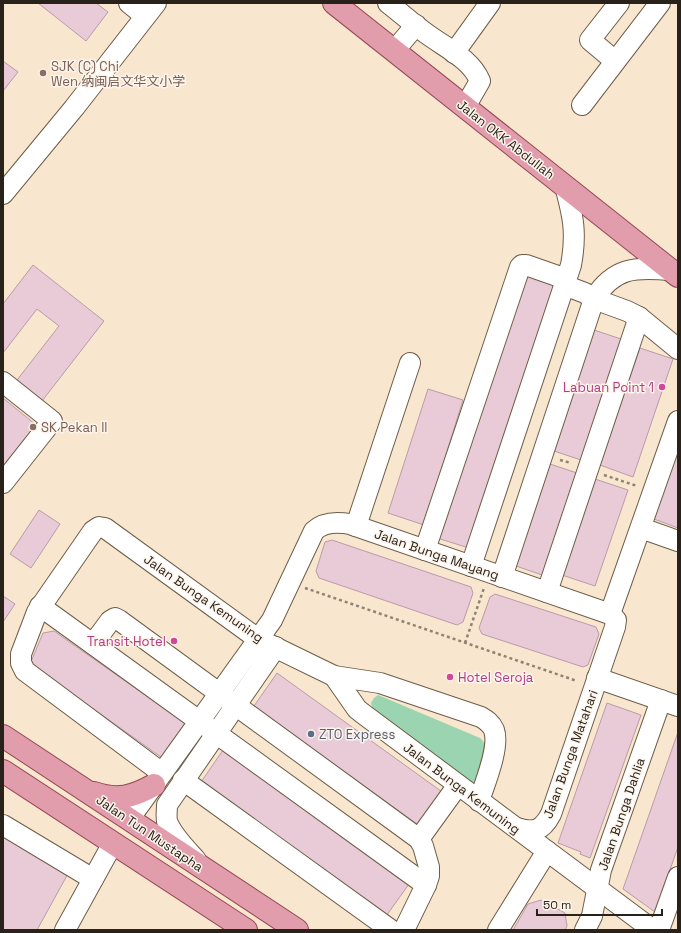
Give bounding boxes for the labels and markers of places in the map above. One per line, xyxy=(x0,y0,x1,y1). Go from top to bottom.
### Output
place label: SJK (C) Chi Wen 纳闽启文华文小学 xyxy=(51,58,185,90)
marker: SJK (C) Chi Wen 纳闽启文华文小学 xyxy=(38,68,48,78)
place label: Labuan Point 1 xyxy=(563,379,654,396)
marker: Labuan Point 1 xyxy=(657,382,667,392)
place label: SK Pekan II xyxy=(41,419,108,436)
marker: SK Pekan II xyxy=(28,422,38,432)
place label: Transit Hotel xyxy=(87,633,166,650)
marker: Transit Hotel xyxy=(169,636,179,646)
place label: Hotel Seroja xyxy=(458,669,534,686)
marker: Hotel Seroja xyxy=(445,672,455,682)
place label: ZTO Express xyxy=(319,726,395,743)
marker: ZTO Express xyxy=(306,729,316,739)

